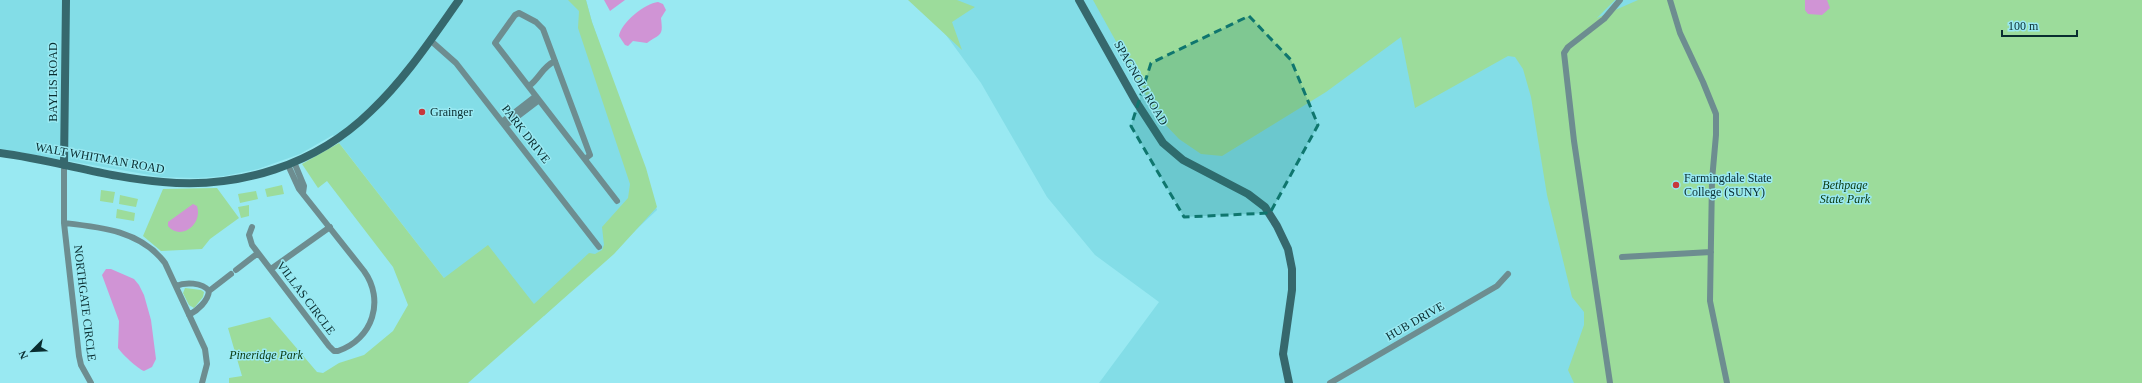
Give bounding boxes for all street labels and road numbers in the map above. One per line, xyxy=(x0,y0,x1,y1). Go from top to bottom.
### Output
street label: SPAGNOLI ROAD xyxy=(1111,38,1171,128)
street label: BAYLIS ROAD xyxy=(46,42,60,122)
street label: PARK DRIVE xyxy=(499,102,553,166)
street label: WALT WHITMAN ROAD xyxy=(34,140,166,176)
street label: NORTHGATE CIRCLE xyxy=(71,244,99,362)
street label: VILLAS CIRCLE xyxy=(274,259,338,337)
street label: HUB DRIVE xyxy=(1383,299,1447,343)

